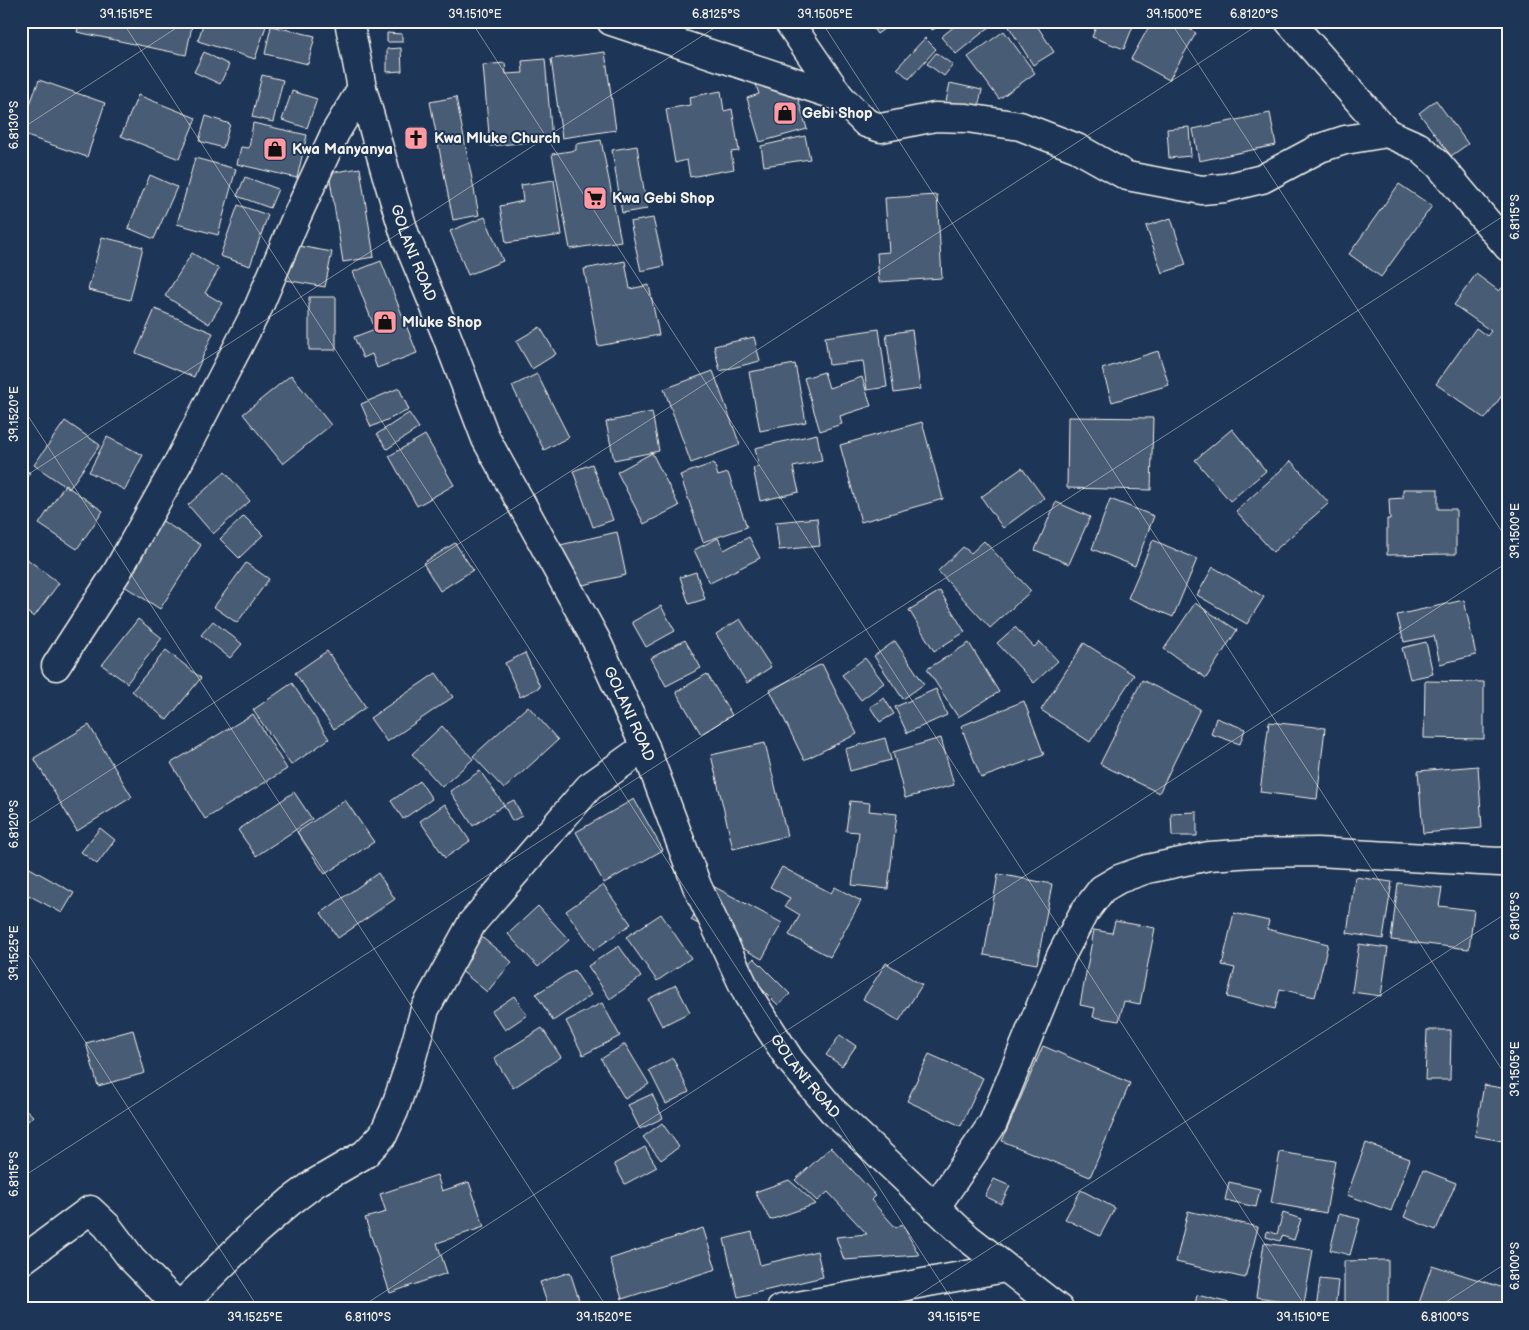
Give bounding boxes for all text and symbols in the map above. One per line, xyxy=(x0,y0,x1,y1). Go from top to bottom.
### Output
text: 39.1515°E xyxy=(100,7,153,22)
text: 39.1510°E xyxy=(448,7,502,22)
text: 6.8125°S xyxy=(692,7,740,22)
text: 39.1505°E xyxy=(797,7,853,22)
text: 39.1500°E xyxy=(1146,7,1202,22)
text: 6.8120°S xyxy=(1230,7,1278,22)
shop icon: Gebi Shop xyxy=(772,100,798,126)
text: 6.8130°S xyxy=(7,101,22,149)
place label: Gebi Shop xyxy=(802,104,873,123)
church icon: Kwa Mluke Church xyxy=(403,125,429,151)
place label: Kwa Mluke Church xyxy=(434,129,561,148)
shop icon: Kwa Manyanya xyxy=(262,136,288,162)
place label: Kwa Manyanya xyxy=(292,140,393,159)
supermarket icon: Kwa Gebi Shop xyxy=(582,185,608,211)
place label: Kwa Gebi Shop xyxy=(612,189,715,208)
text: 6.8115°S xyxy=(1508,194,1523,240)
street label: GOLANI ROAD xyxy=(386,202,440,304)
shop icon: Mluke Shop xyxy=(372,309,398,335)
place label: Mluke Shop xyxy=(402,313,482,332)
text: 39.1520°E xyxy=(7,386,22,442)
text: 39.1500°E xyxy=(1508,503,1523,559)
street label: GOLANI ROAD xyxy=(599,663,658,764)
text: 6.8120°S xyxy=(7,800,22,848)
text: 6.8105°S xyxy=(1508,892,1523,940)
text: 39.1525°E xyxy=(7,925,22,981)
street label: GOLANI ROAD xyxy=(766,1031,844,1123)
text: 39.1505°E xyxy=(1508,1041,1523,1097)
text: 6.8115°S xyxy=(7,1151,22,1197)
text: 6.8100°S xyxy=(1508,1242,1523,1290)
text: 39.1525°E xyxy=(227,1310,283,1325)
text: 6.8110°S xyxy=(345,1310,391,1325)
text: 39.1520°E xyxy=(576,1310,632,1325)
text: 39.1515°E xyxy=(928,1310,981,1325)
text: 39.1510°E xyxy=(1276,1310,1330,1325)
text: 6.8100°S xyxy=(1421,1310,1469,1325)

